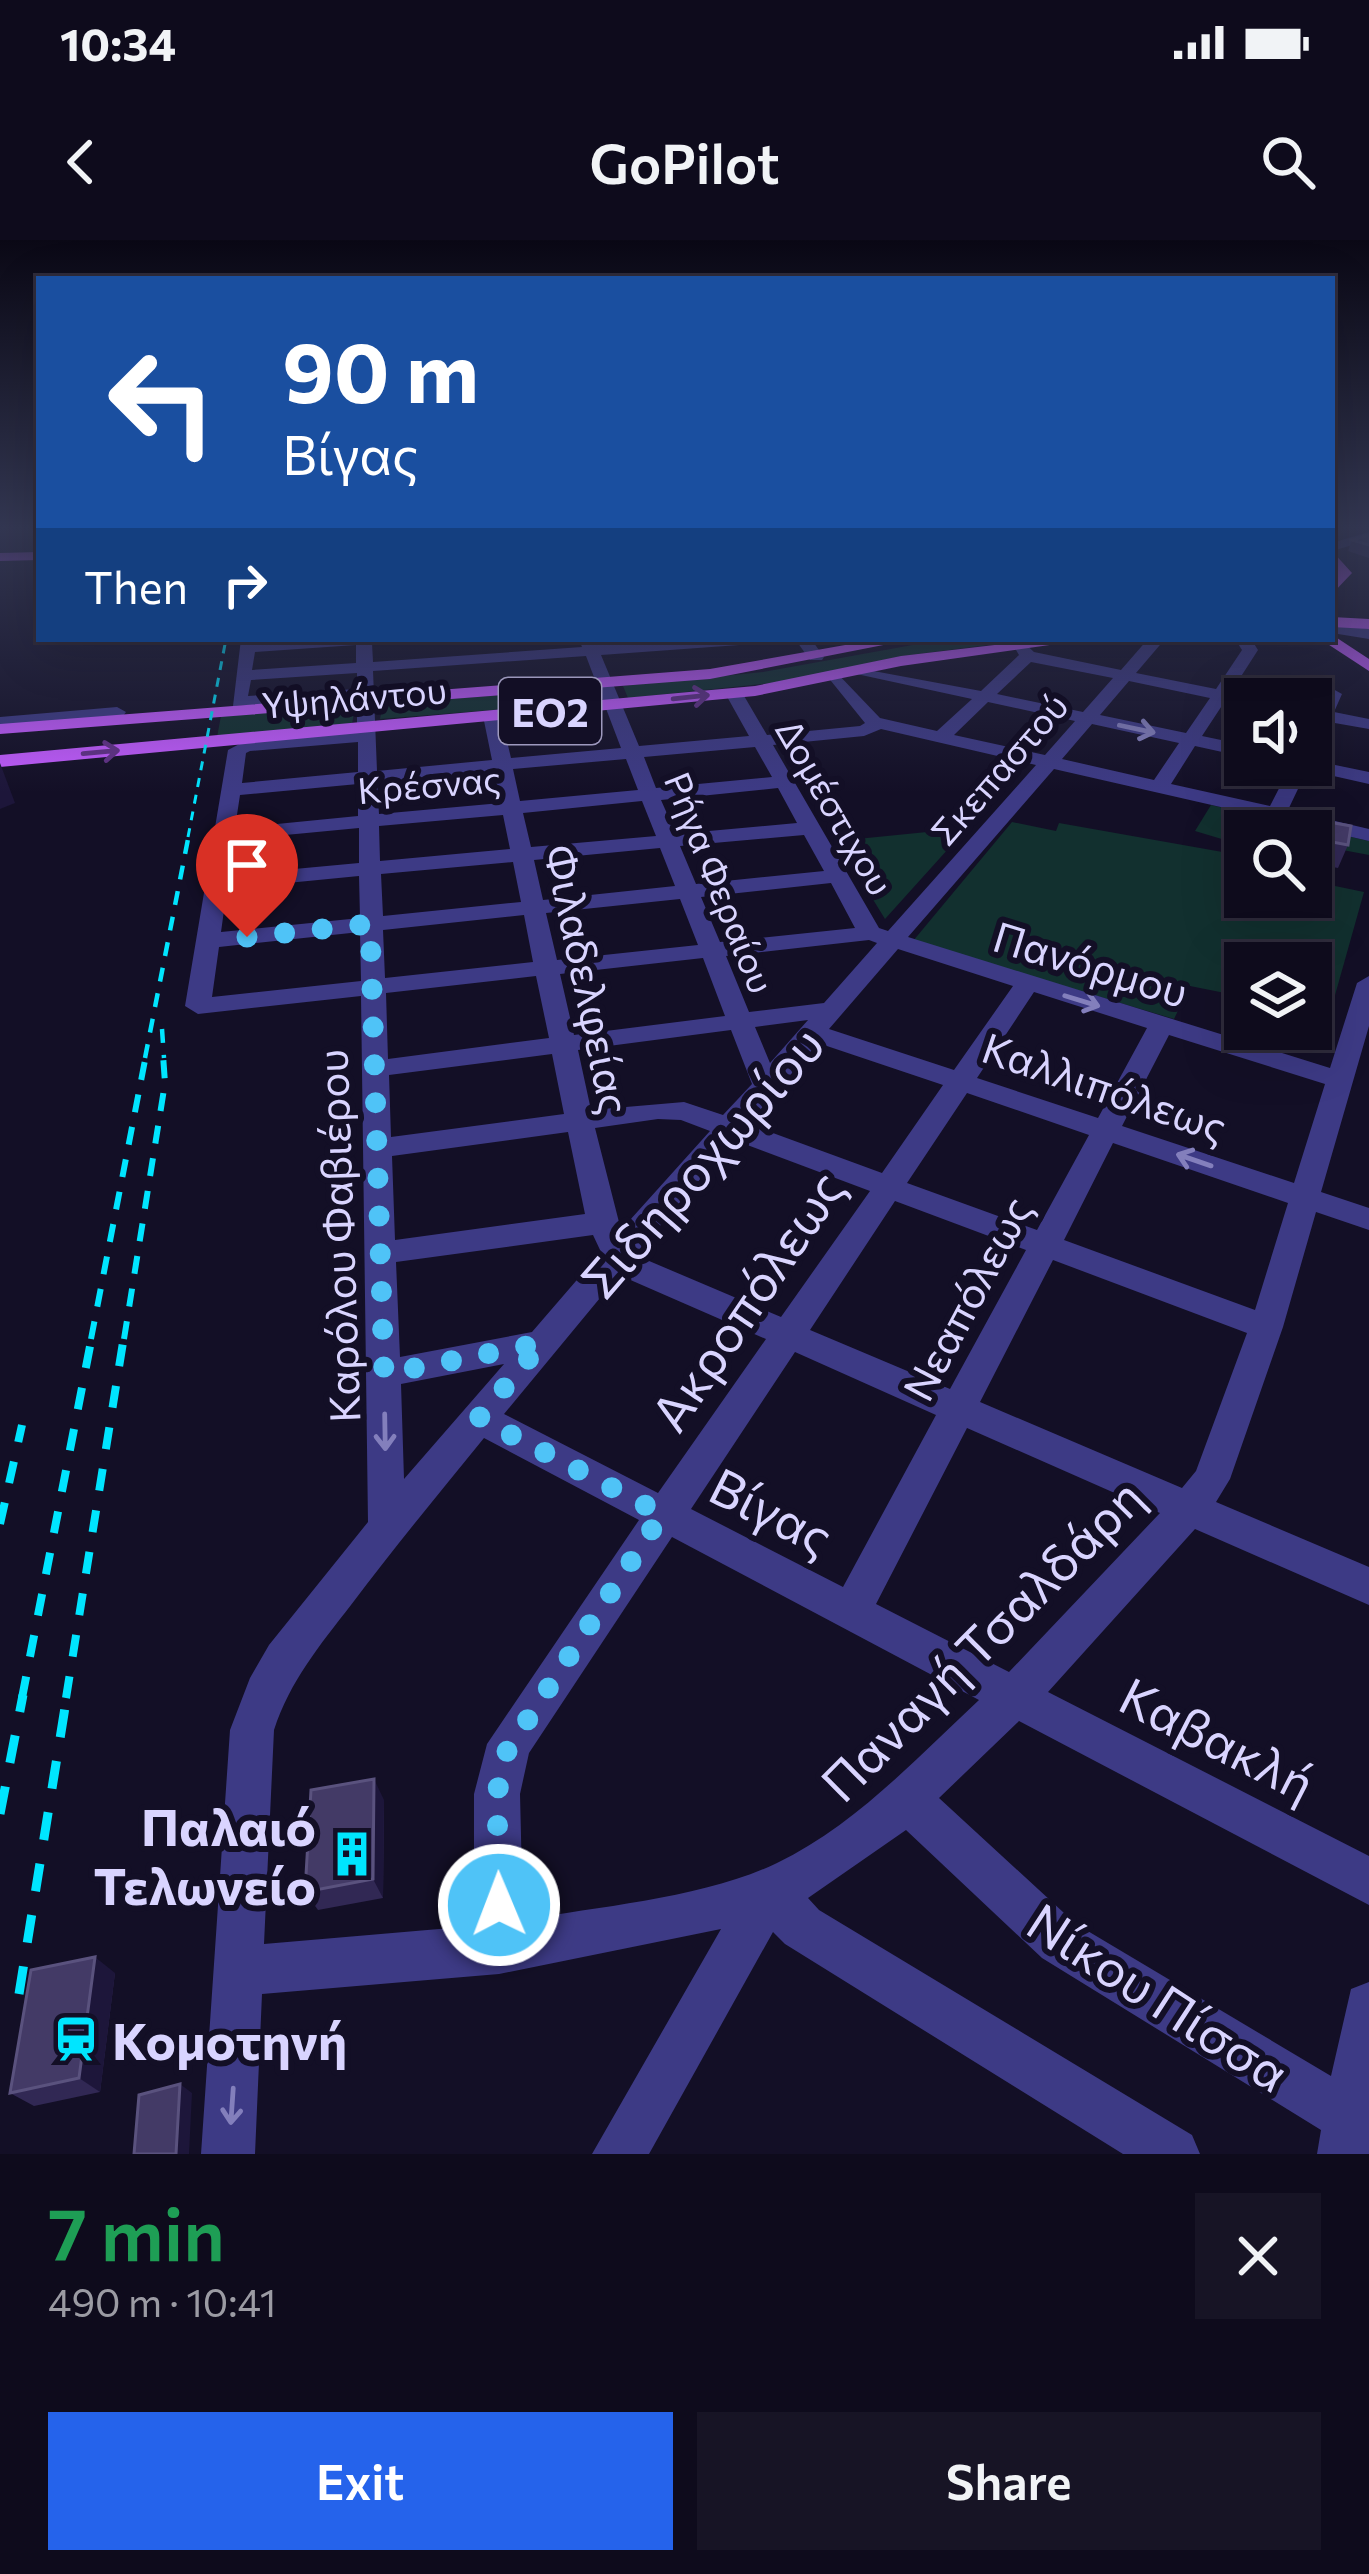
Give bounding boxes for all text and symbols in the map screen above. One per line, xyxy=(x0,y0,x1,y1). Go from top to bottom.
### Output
text: 10:34 xyxy=(60,15,176,70)
icon: back xyxy=(48,129,114,195)
text: GoPilot xyxy=(589,129,780,195)
icon: search xyxy=(1255,129,1321,195)
text: 90 m xyxy=(282,318,479,420)
icon: left xyxy=(84,324,240,480)
text: Βίγας xyxy=(282,420,419,486)
icon: right xyxy=(212,552,278,618)
text: Then xyxy=(84,558,188,613)
street label: Υψηλάντου xyxy=(260,666,448,726)
road number: ΕΟ2 xyxy=(499,678,601,744)
map controls xyxy=(1224,678,1332,1050)
button: sound xyxy=(1224,678,1332,786)
street label: Σκεπαστού xyxy=(920,683,1076,853)
one-way arrow xyxy=(671,685,710,708)
street label: Δομέστιχου xyxy=(768,710,904,902)
one-way arrow xyxy=(1118,718,1156,741)
one-way arrow xyxy=(80,740,119,763)
street label: Κρέσνας xyxy=(356,755,502,811)
street label: Ρήγα Φεραίου xyxy=(657,765,785,999)
button: search xyxy=(1224,810,1332,918)
pin xyxy=(196,814,298,937)
icon: arrive xyxy=(214,832,280,898)
street label: Φιλαδελφείας xyxy=(535,840,643,1118)
street label: Πανόρμου xyxy=(988,909,1194,1017)
button: layers xyxy=(1224,942,1332,1050)
one-way arrow xyxy=(1062,991,1100,1013)
street label: Σιδηροχωρίου xyxy=(566,1013,836,1309)
street label: Καλλιπόλεως xyxy=(976,1020,1234,1152)
street label: Καρόλου Φαβιέρου xyxy=(304,1048,370,1424)
one-way arrow xyxy=(1176,1147,1214,1169)
street label: Ακροπόλεως xyxy=(636,1158,856,1442)
street label: Νεαπόλεως xyxy=(890,1187,1042,1409)
one-way arrow xyxy=(374,1412,397,1451)
street label: Βίγας xyxy=(700,1453,844,1567)
street label: Παναγή Τσαλδάρη xyxy=(807,1465,1155,1813)
street label: Καβακλή xyxy=(1110,1662,1326,1814)
place label: Παλαιό Τελωνείο xyxy=(93,1794,316,1916)
building icon: Παλαιό Τελωνείο xyxy=(327,1829,377,1879)
position arrow xyxy=(436,1842,562,1968)
street label: Νίκου Πίσσα xyxy=(1017,1888,1301,2104)
place label: Κομοτηνή xyxy=(112,2008,347,2071)
station icon: Κομοτηνή xyxy=(51,2014,101,2064)
one-way arrow xyxy=(220,2085,243,2124)
text: 7 min xyxy=(48,2188,225,2276)
button: close xyxy=(1195,2193,1321,2319)
text: 490 m · 10:41 xyxy=(48,2277,276,2325)
button: Exit xyxy=(48,2412,673,2550)
button: Share xyxy=(697,2412,1321,2550)

